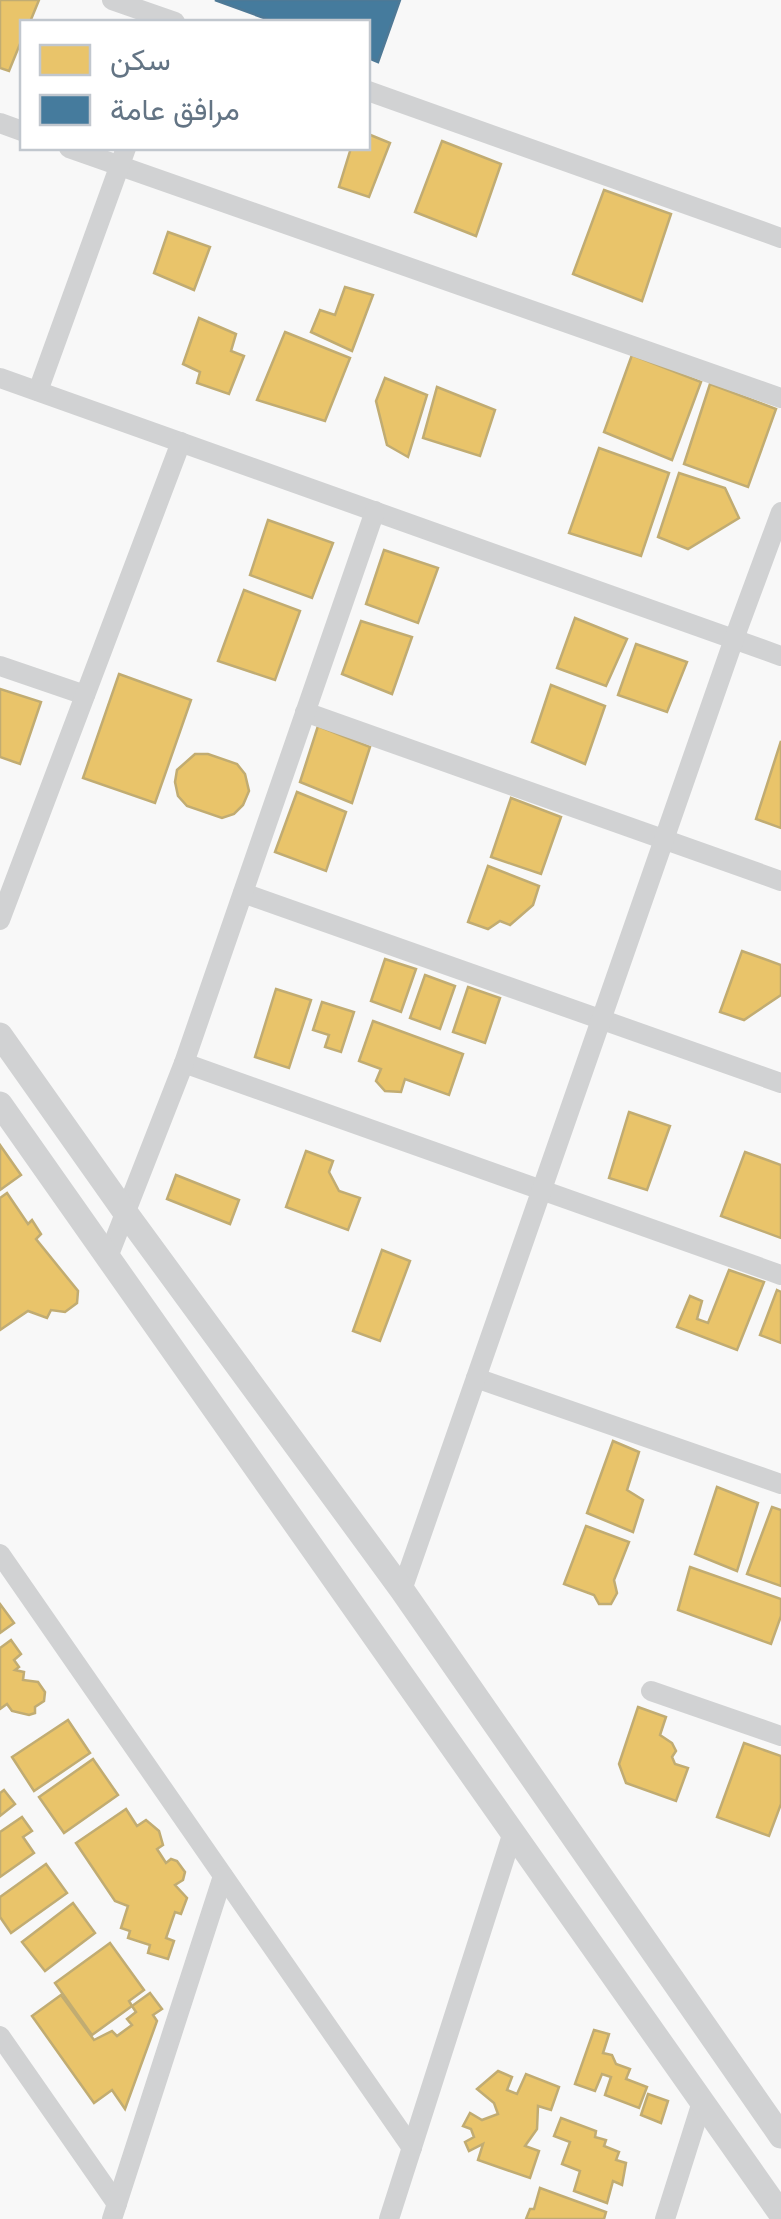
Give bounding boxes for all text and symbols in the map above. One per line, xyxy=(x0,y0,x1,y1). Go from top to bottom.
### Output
legend xyxy=(20,20,370,150)
text: سكن xyxy=(110,40,171,79)
text: مرافق عامة xyxy=(110,90,240,129)

